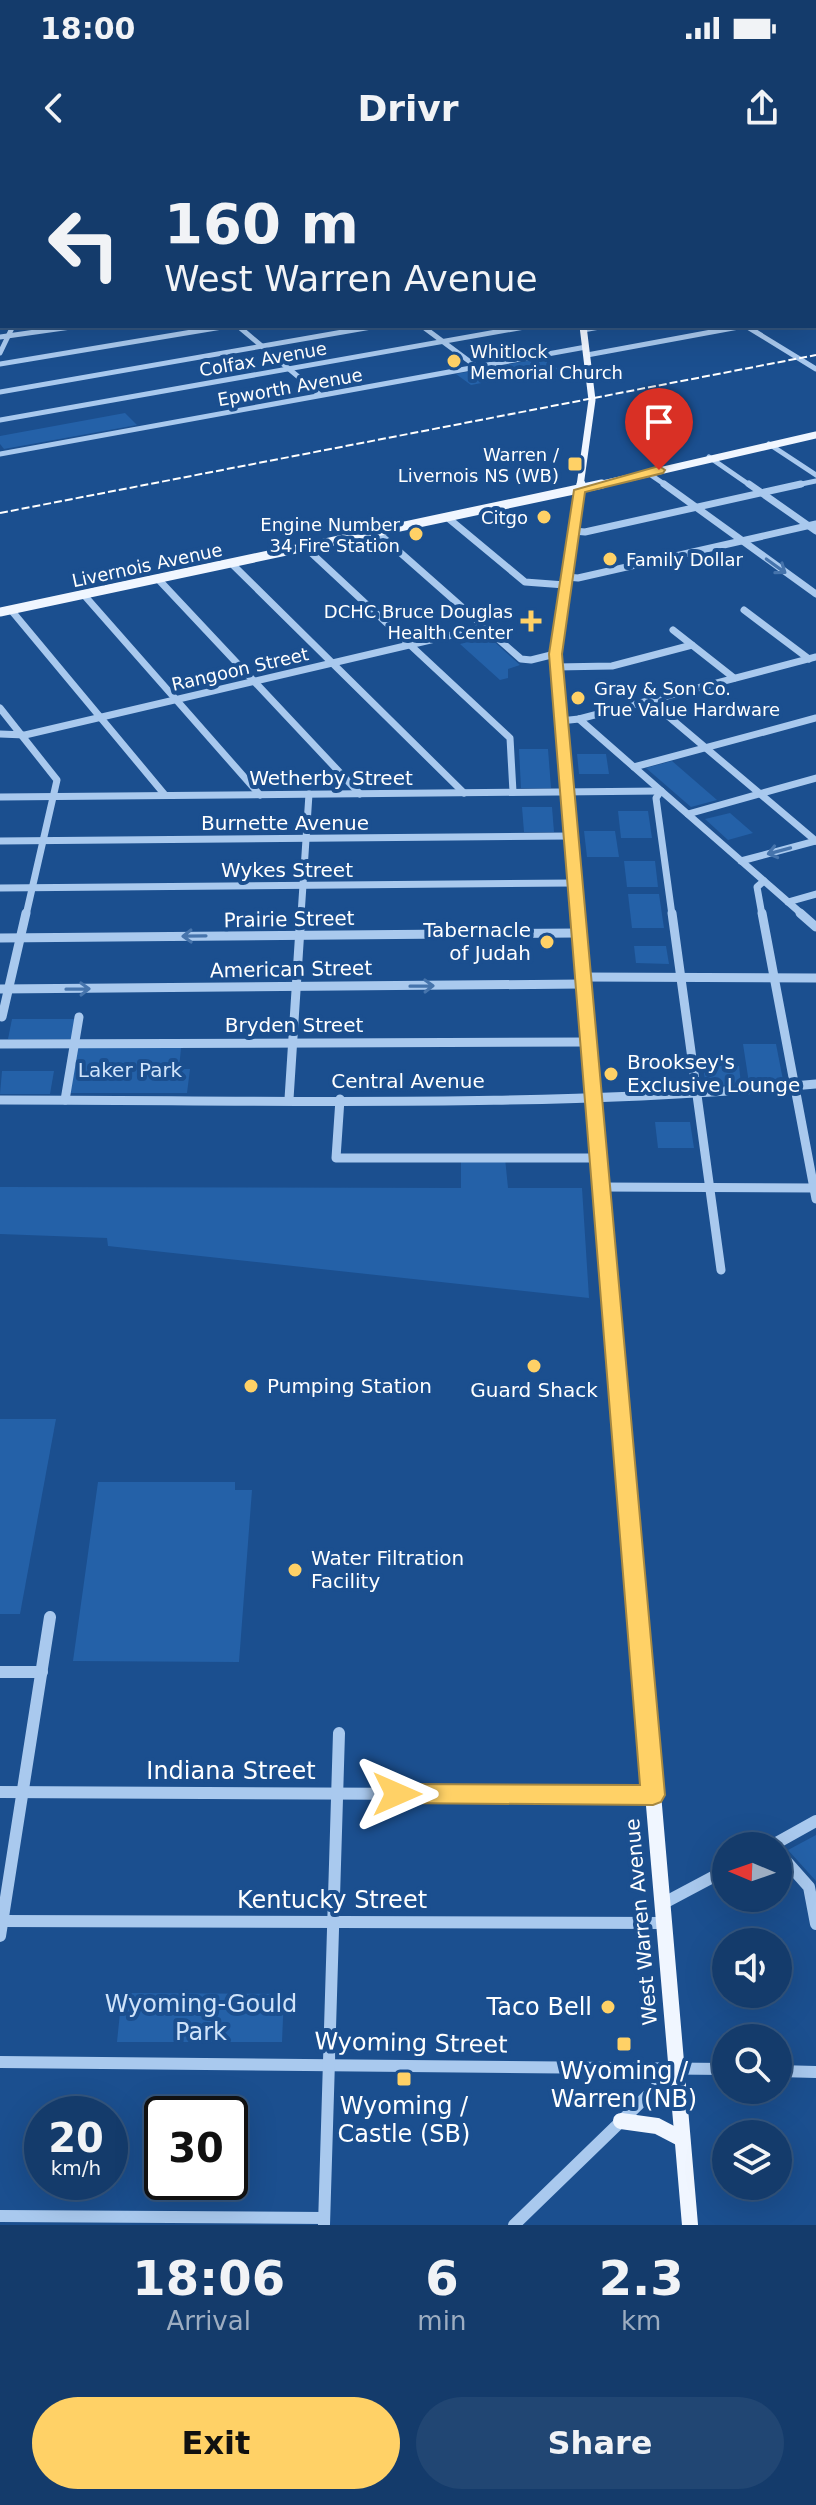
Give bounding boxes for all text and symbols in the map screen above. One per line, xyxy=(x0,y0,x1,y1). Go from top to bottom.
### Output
text: 18:00 xyxy=(40,11,136,46)
icon: back xyxy=(32,86,76,130)
icon: share xyxy=(740,86,784,130)
text: Drivr xyxy=(357,88,459,129)
text: 160 m xyxy=(164,191,359,256)
icon: left xyxy=(32,192,136,296)
text: West Warren Avenue xyxy=(164,258,538,299)
street label: Colfax Avenue xyxy=(198,337,328,381)
place label: Whitlock Memorial Church xyxy=(470,341,623,383)
marker: Whitlock Memorial Church xyxy=(445,352,463,370)
street label: Epworth Avenue xyxy=(216,364,364,410)
pin xyxy=(625,388,693,470)
icon: arrive xyxy=(637,400,681,444)
place label: Warren / Livernois NS (WB) xyxy=(398,444,560,486)
marker: Warren / Livernois NS (WB) xyxy=(566,455,584,473)
place label: Citgo xyxy=(481,507,528,528)
marker: Citgo xyxy=(535,508,553,526)
place label: Engine Number 34 Fire Station xyxy=(260,514,401,556)
marker: Engine Number 34 Fire Station xyxy=(407,525,425,543)
street label: Livernois Avenue xyxy=(70,539,224,591)
place label: Family Dollar xyxy=(626,549,744,570)
marker: Family Dollar xyxy=(601,550,619,568)
one-way arrow xyxy=(765,558,787,574)
place label: DCHC Bruce Douglas Health Center xyxy=(324,601,514,643)
marker: DCHC Bruce Douglas Health Center xyxy=(520,610,542,632)
street label: Rangoon Street xyxy=(170,643,310,695)
place label: Gray & Son Co. True Value Hardware xyxy=(593,678,780,720)
marker: Gray & Son Co. True Value Hardware xyxy=(569,689,587,707)
street label: Wetherby Street xyxy=(249,766,413,790)
street label: Burnette Avenue xyxy=(201,811,369,835)
one-way arrow xyxy=(766,844,792,859)
street label: Wykes Street xyxy=(221,858,353,882)
street label: Prairie Street xyxy=(223,906,355,932)
place label: Tabernacle of Judah xyxy=(422,918,531,965)
one-way arrow xyxy=(181,928,208,944)
marker: Tabernacle of Judah xyxy=(538,933,556,951)
street label: American Street xyxy=(210,956,373,982)
one-way arrow xyxy=(408,978,435,993)
one-way arrow xyxy=(64,981,91,997)
street label: Bryden Street xyxy=(225,1013,363,1037)
place label: Brooksey's Exclusive Lounge xyxy=(627,1050,800,1097)
park label: Laker Park xyxy=(78,1058,183,1082)
marker: Brooksey's Exclusive Lounge xyxy=(602,1065,620,1083)
street label: Central Avenue xyxy=(331,1069,485,1093)
marker: Guard Shack xyxy=(525,1357,543,1375)
place label: Pumping Station xyxy=(267,1374,432,1398)
marker: Pumping Station xyxy=(242,1377,260,1395)
place label: Guard Shack xyxy=(470,1378,598,1402)
place label: Water Filtration Facility xyxy=(311,1546,464,1593)
marker: Water Filtration Facility xyxy=(286,1561,304,1579)
position arrow xyxy=(355,1752,439,1836)
street label: Indiana Street xyxy=(146,1757,316,1785)
street label: West Warren Avenue xyxy=(620,1818,662,2026)
north arrow xyxy=(712,1832,792,1912)
map controls xyxy=(712,1832,792,2200)
street label: Kentucky Street xyxy=(237,1886,427,1914)
button: sound xyxy=(712,1928,792,2008)
park label: Wyoming-Gould Park xyxy=(105,1990,297,2046)
place label: Taco Bell xyxy=(486,1993,592,2021)
marker: Taco Bell xyxy=(599,1998,617,2016)
button: search xyxy=(712,2024,792,2104)
street label: Wyoming Street xyxy=(314,2027,508,2059)
marker: Wyoming / Warren (NB) xyxy=(615,2035,633,2053)
place label: Wyoming / Warren (NB) xyxy=(551,2057,697,2113)
marker: Wyoming / Castle (SB) xyxy=(395,2070,413,2088)
place label: Wyoming / Castle (SB) xyxy=(338,2092,470,2148)
speed limit sign: 30 xyxy=(144,2096,248,2200)
text: 20 xyxy=(48,2115,104,2161)
button: layers xyxy=(712,2120,792,2200)
text: km/h xyxy=(51,2156,101,2180)
text: 18:06 xyxy=(132,2250,285,2306)
text: 6 xyxy=(425,2250,459,2306)
text: 2.3 xyxy=(599,2250,684,2306)
text: Arrival xyxy=(166,2306,251,2336)
text: min xyxy=(417,2306,466,2336)
text: km xyxy=(621,2306,661,2336)
button: Exit xyxy=(32,2397,400,2489)
button: Share xyxy=(416,2397,784,2489)

